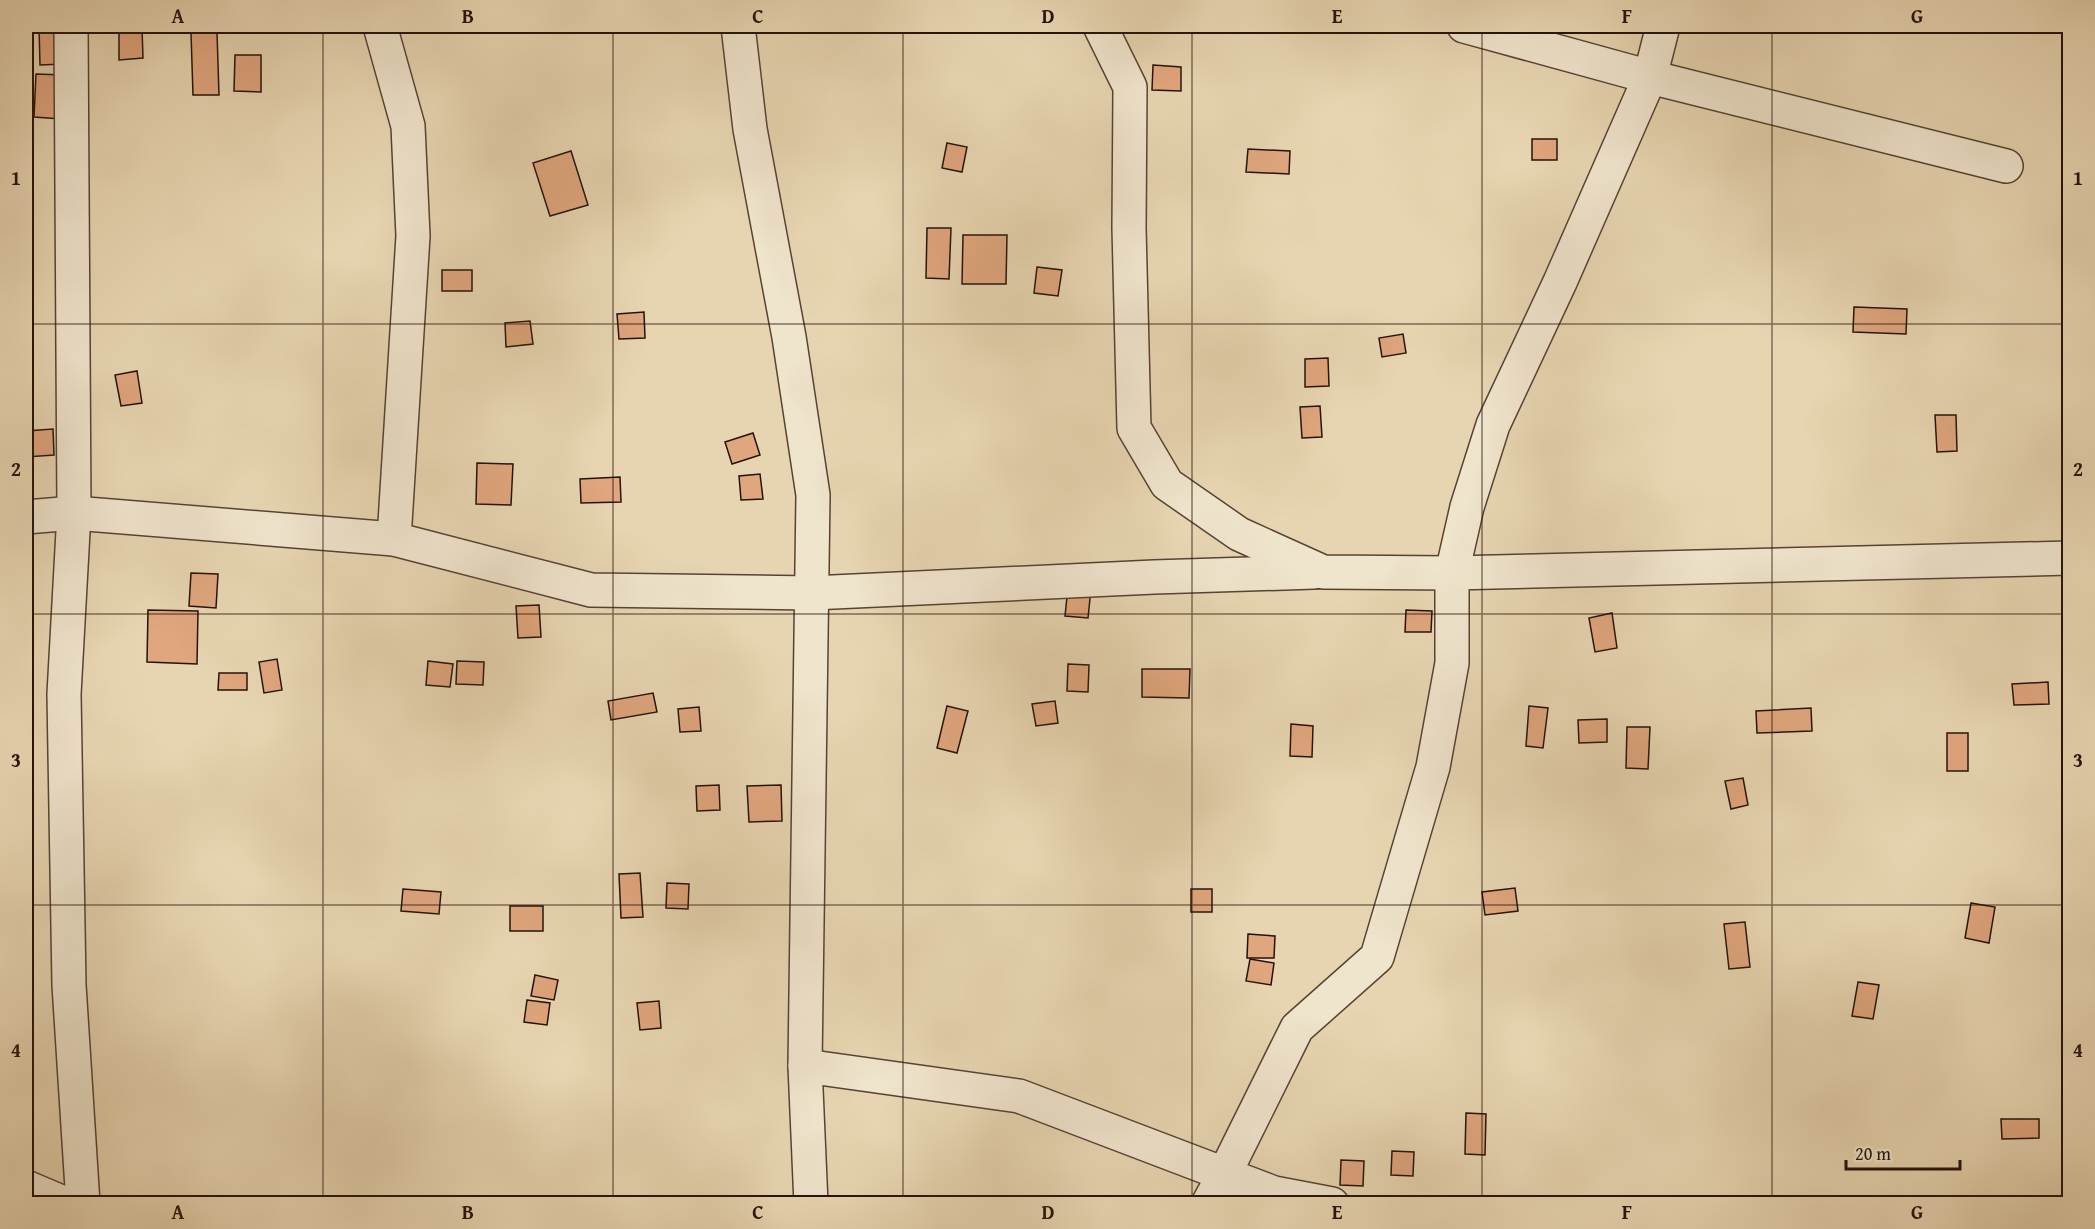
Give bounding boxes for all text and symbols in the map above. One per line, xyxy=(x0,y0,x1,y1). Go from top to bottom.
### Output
text: A xyxy=(172,1,185,30)
text: B xyxy=(462,1,474,30)
text: C xyxy=(752,1,764,30)
text: D xyxy=(1041,1,1055,30)
text: E xyxy=(1332,1,1343,30)
text: F xyxy=(1622,1,1632,30)
text: G xyxy=(1911,1,1923,30)
text: 1 xyxy=(11,163,21,192)
text: 1 xyxy=(2073,163,2083,192)
text: 2 xyxy=(11,454,21,483)
text: 2 xyxy=(2073,454,2083,483)
text: 3 xyxy=(11,745,21,774)
text: 3 xyxy=(2073,745,2083,774)
text: 4 xyxy=(11,1035,21,1064)
text: 4 xyxy=(2073,1035,2083,1064)
scale bar xyxy=(1846,1133,1960,1171)
text: 20 m xyxy=(1855,1140,1891,1167)
text: A xyxy=(172,1197,185,1226)
text: B xyxy=(462,1197,474,1226)
text: C xyxy=(752,1197,764,1226)
text: D xyxy=(1041,1197,1055,1226)
text: E xyxy=(1332,1197,1343,1226)
text: F xyxy=(1622,1197,1632,1226)
text: G xyxy=(1911,1197,1923,1226)

